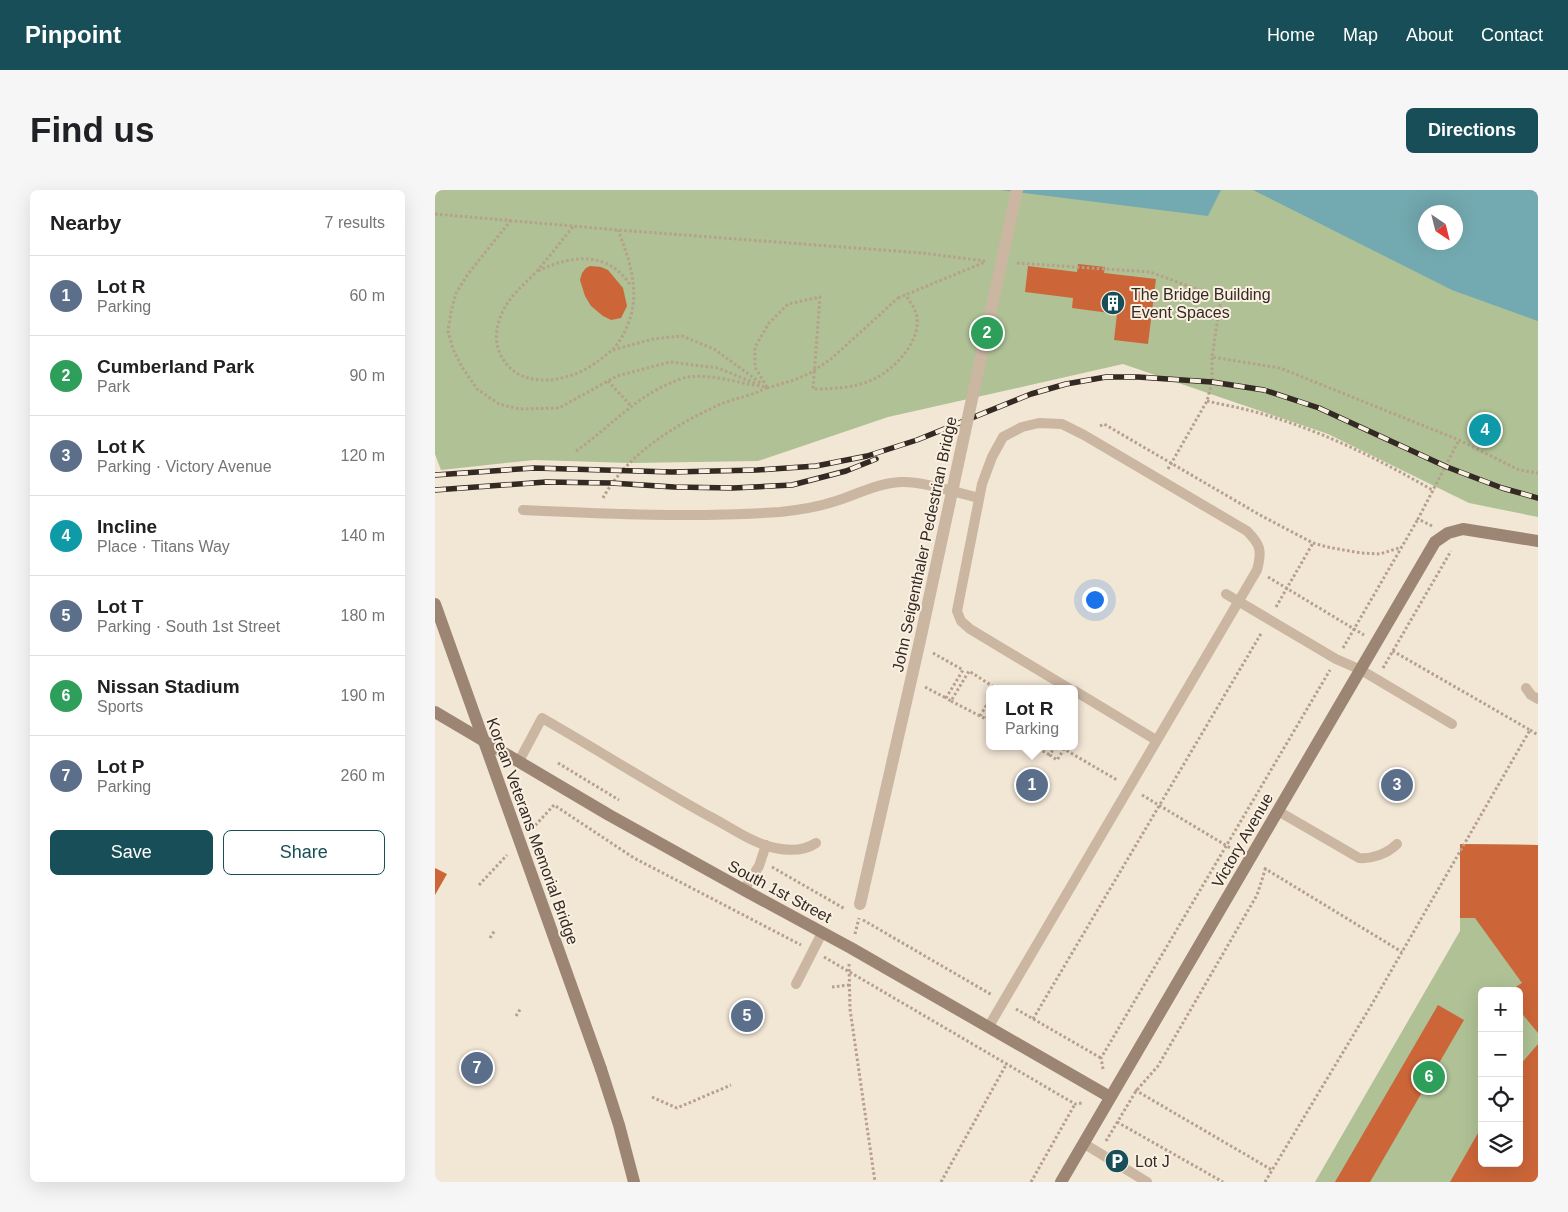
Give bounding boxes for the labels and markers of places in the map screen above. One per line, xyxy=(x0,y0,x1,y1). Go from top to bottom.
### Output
place label: The Bridge Building Event Spaces xyxy=(1131,286,1271,321)
building icon: The Bridge Building Event Spaces xyxy=(1100,290,1126,316)
pin: 2 xyxy=(971,314,1003,352)
pin: 4 xyxy=(1469,411,1501,449)
pin: 1 xyxy=(1016,766,1048,804)
pin: 3 xyxy=(1381,766,1413,804)
pin: 5 xyxy=(731,997,763,1035)
pin: 7 xyxy=(461,1049,493,1087)
pin: 6 xyxy=(1413,1058,1445,1096)
parking icon: Lot J xyxy=(1104,1148,1130,1174)
place label: Lot J xyxy=(1135,1153,1170,1170)

